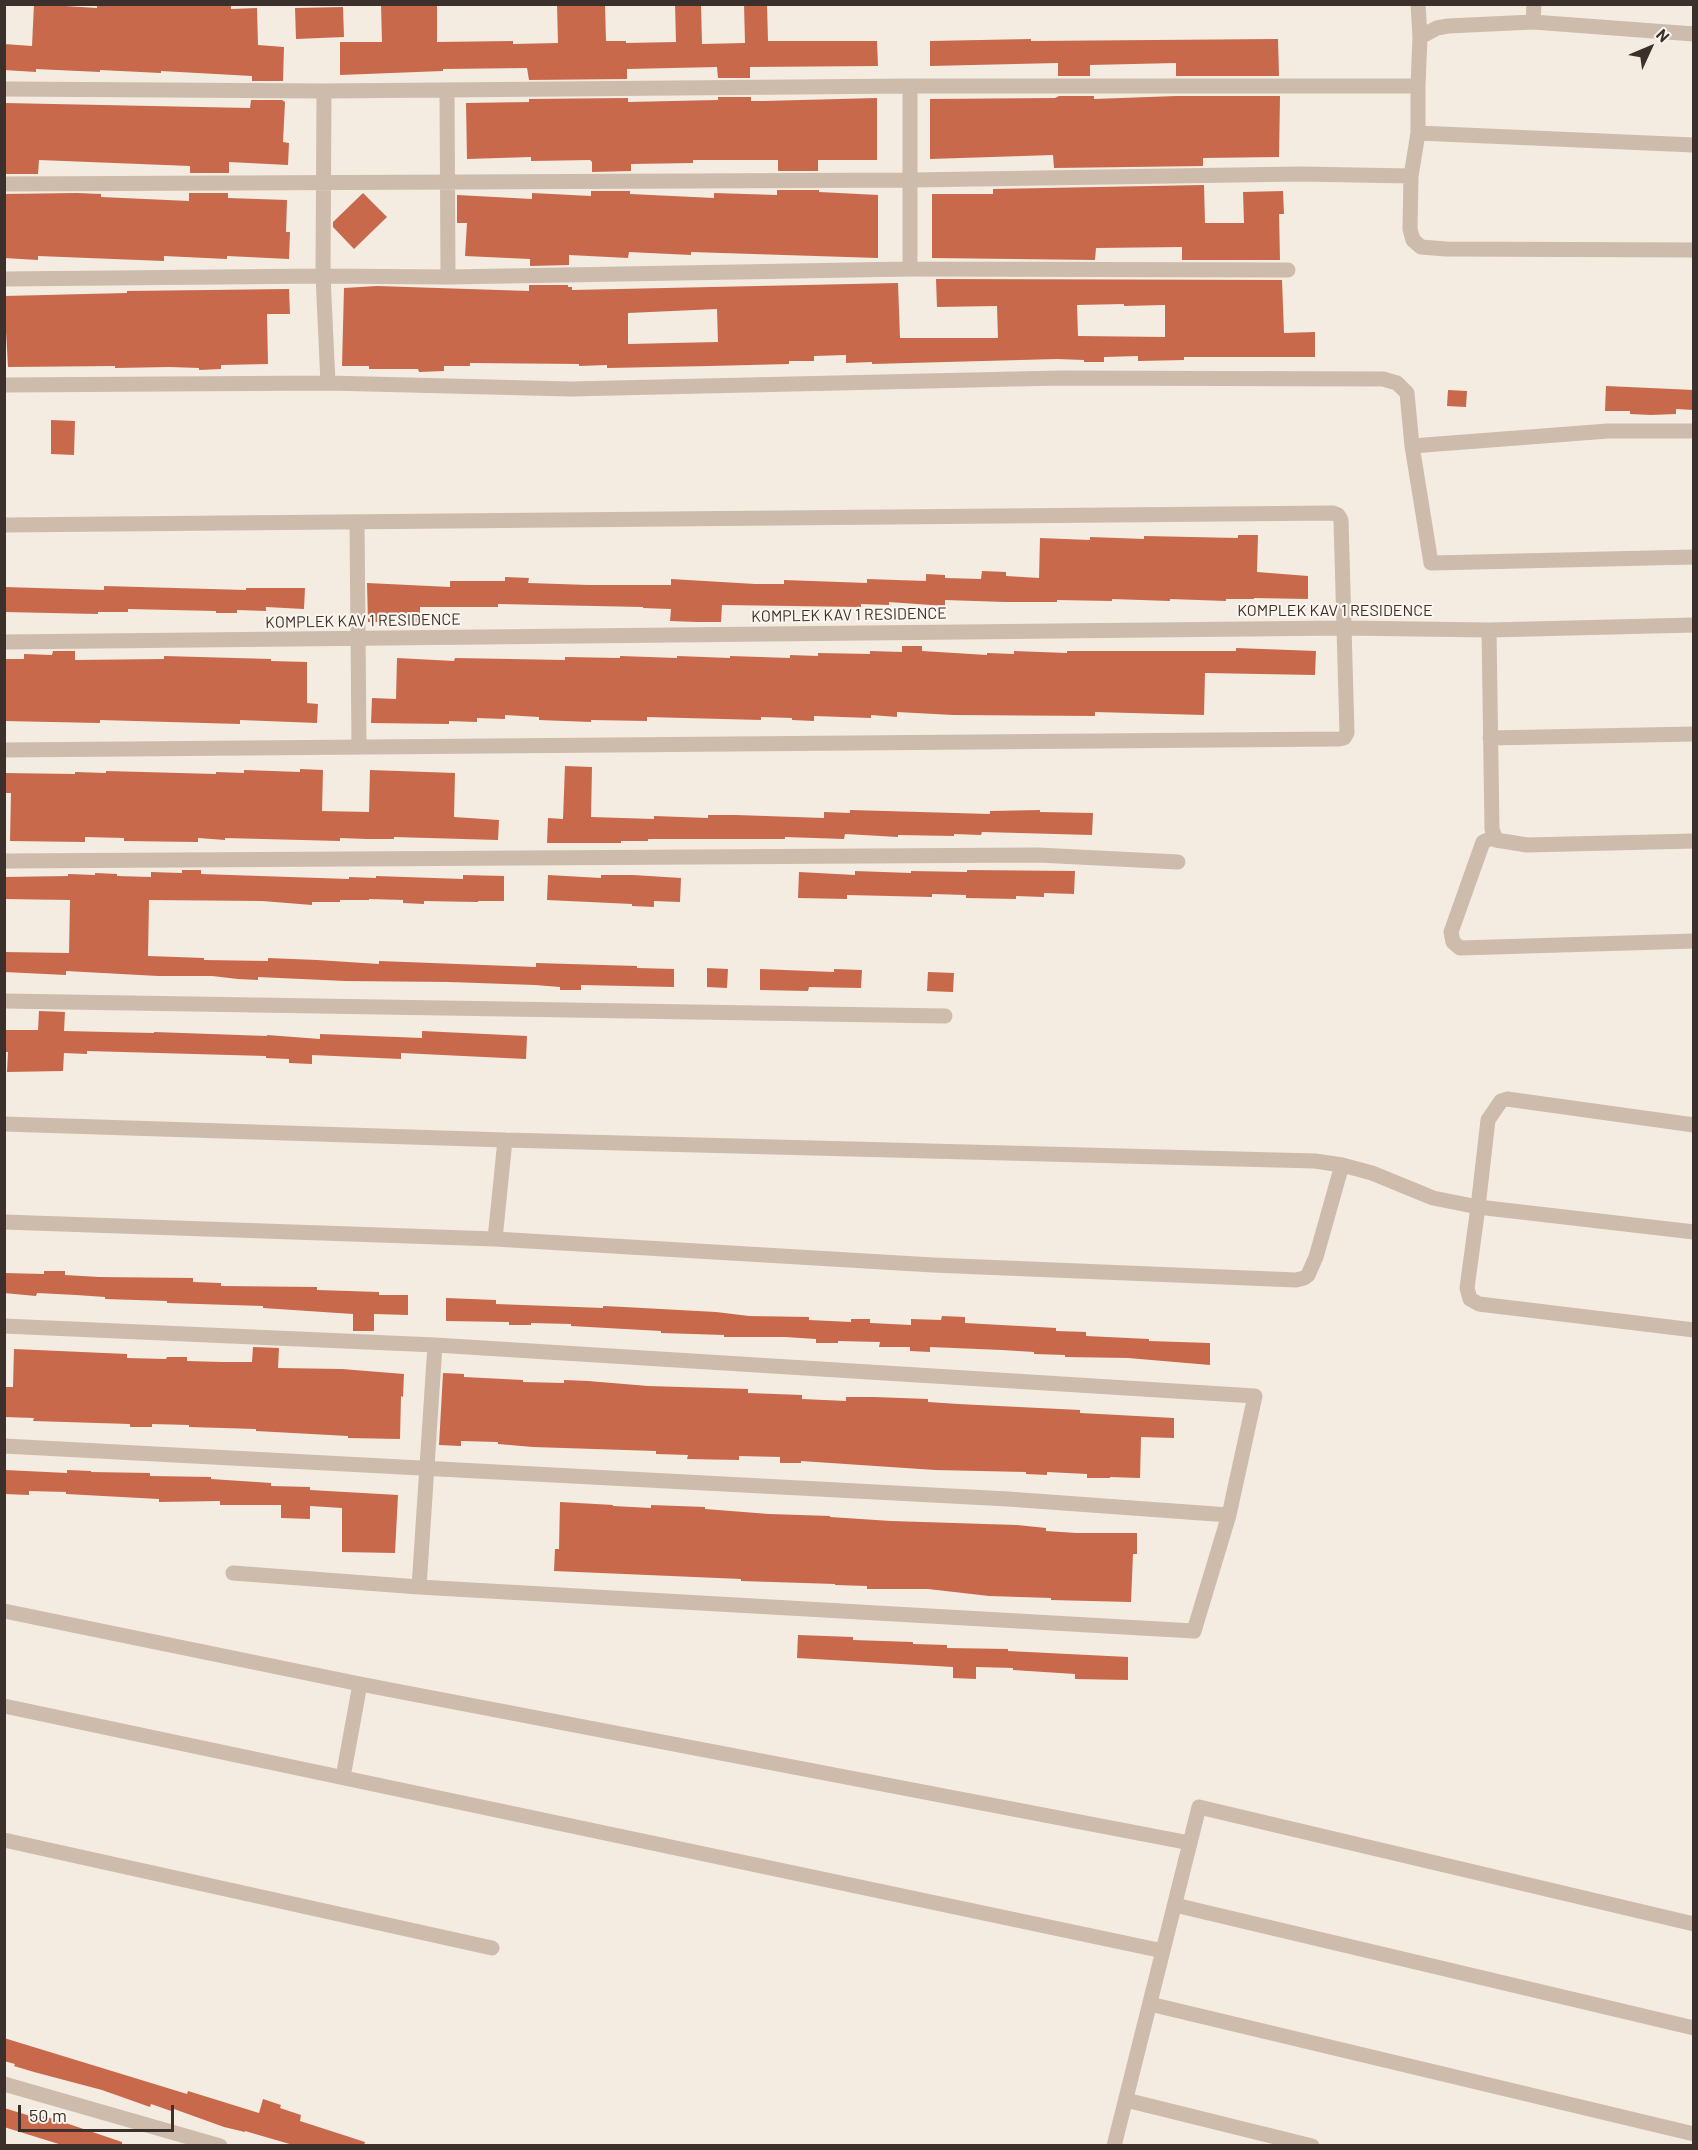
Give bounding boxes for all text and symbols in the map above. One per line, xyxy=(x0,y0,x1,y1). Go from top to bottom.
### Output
north arrow xyxy=(1620,18,1680,78)
text: N xyxy=(1653,25,1674,46)
street label: KOMPLEK KAV 1 RESIDENCE xyxy=(1237,601,1433,621)
street label: KOMPLEK KAV 1 RESIDENCE xyxy=(751,604,947,626)
street label: KOMPLEK KAV 1 RESIDENCE xyxy=(265,610,461,632)
scale bar xyxy=(21,2093,177,2131)
text: 50 m xyxy=(29,2104,67,2126)

